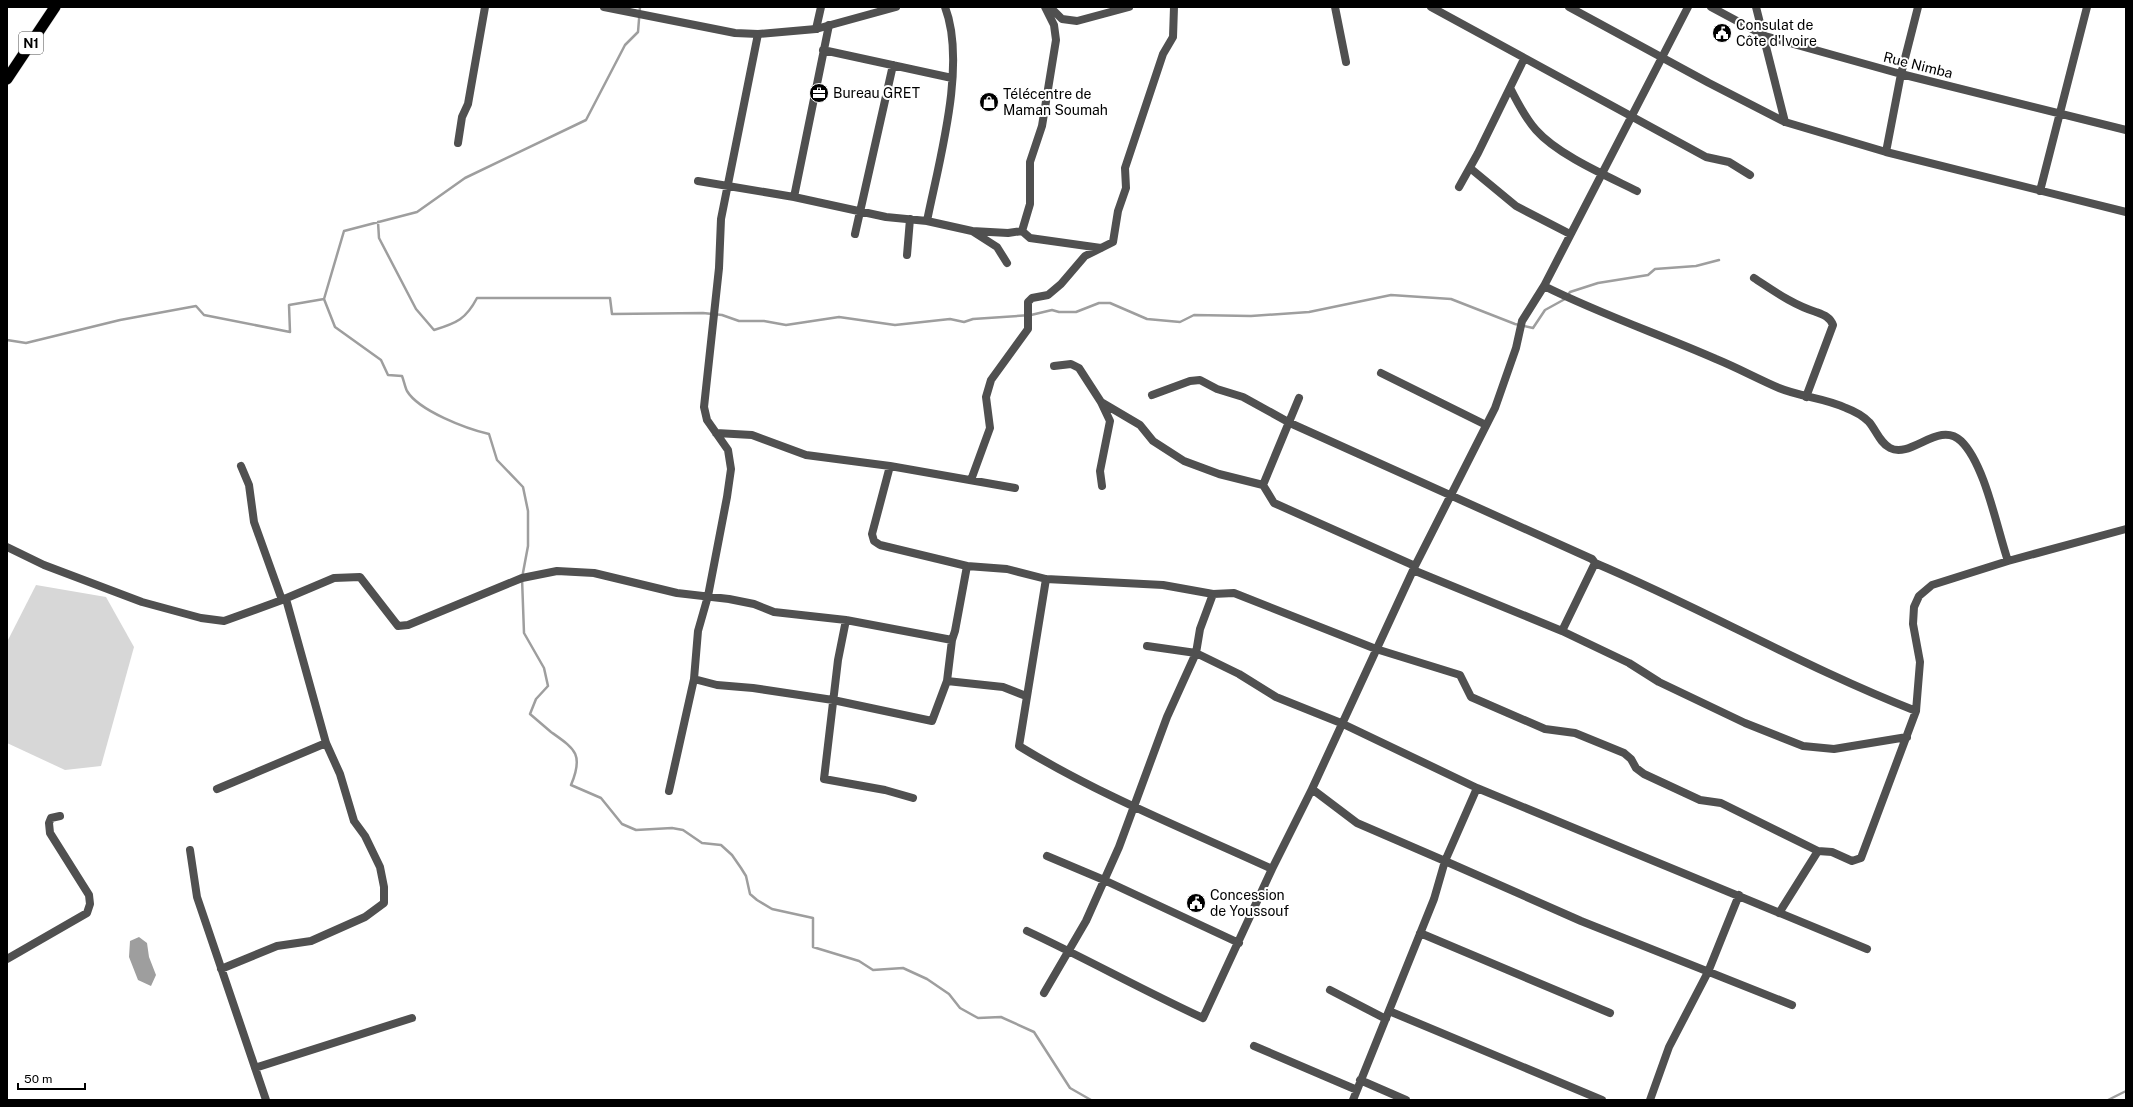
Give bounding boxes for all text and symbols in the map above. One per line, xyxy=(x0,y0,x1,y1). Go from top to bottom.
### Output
place label: Consulat de Côte d'Ivoire xyxy=(1736,17,1817,49)
public building icon: Consulat de Côte d'Ivoire xyxy=(1711,22,1733,44)
road number: N1 xyxy=(19,32,43,54)
street label: Rue Nimba xyxy=(1882,49,1954,81)
office icon: Bureau GRET xyxy=(808,82,830,104)
place label: Bureau GRET xyxy=(833,85,920,101)
place label: Télécentre de Maman Soumah xyxy=(1003,86,1108,118)
shop icon: Télécentre de Maman Soumah xyxy=(978,91,1000,113)
place label: Concession de Youssouf xyxy=(1210,887,1289,919)
public building icon: Concession de Youssouf xyxy=(1185,892,1207,914)
scale bar xyxy=(18,1065,85,1091)
text: 50 m xyxy=(24,1072,52,1086)

